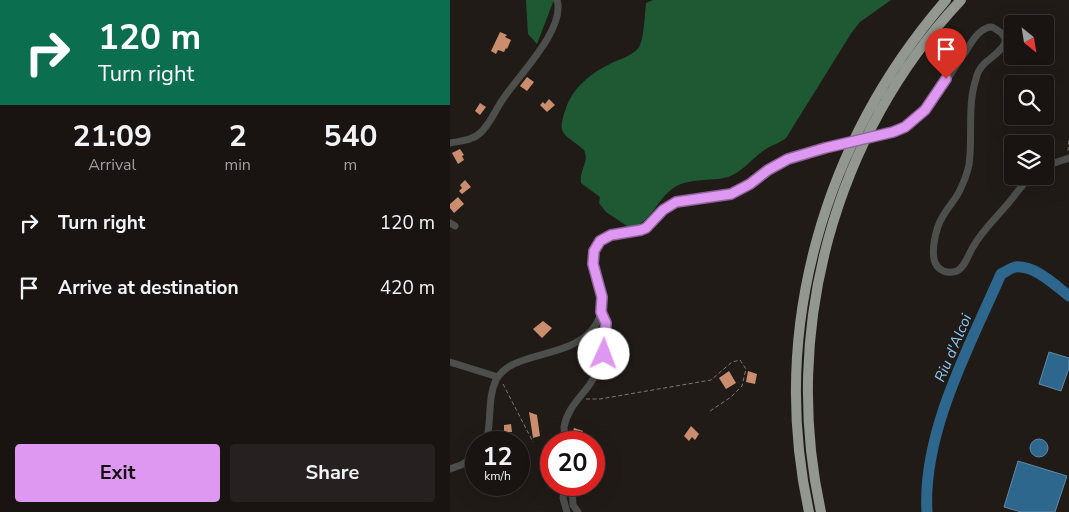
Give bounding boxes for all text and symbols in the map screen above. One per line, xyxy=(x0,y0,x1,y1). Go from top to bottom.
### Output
text: 120 m xyxy=(98,14,201,61)
north arrow xyxy=(1004,15,1054,65)
map controls xyxy=(1004,15,1054,185)
icon: right xyxy=(15,20,80,85)
pin xyxy=(925,28,967,79)
icon: arrive xyxy=(932,35,960,63)
text: Turn right xyxy=(98,59,194,89)
button: search xyxy=(1004,75,1054,125)
text: 21:09 xyxy=(73,116,152,157)
text: 2 xyxy=(229,116,247,157)
text: 540 xyxy=(323,116,377,157)
button: layers xyxy=(1004,135,1054,185)
text: Arrival xyxy=(88,154,136,176)
text: min xyxy=(224,154,251,176)
text: m xyxy=(344,154,357,176)
icon: right xyxy=(15,209,43,237)
text: Turn right xyxy=(58,210,145,236)
text: 120 m xyxy=(380,210,435,236)
icon: arrive xyxy=(15,274,43,302)
text: Arrive at destination xyxy=(58,275,239,301)
text: 420 m xyxy=(380,275,435,301)
water label: Riu d'Alcoi xyxy=(930,311,976,385)
position arrow xyxy=(577,327,629,379)
speed limit sign: 20 xyxy=(540,431,605,496)
text: 12 xyxy=(482,440,513,474)
button: Exit xyxy=(15,444,220,502)
button: Share xyxy=(230,444,435,502)
text: km/h xyxy=(484,468,511,484)

